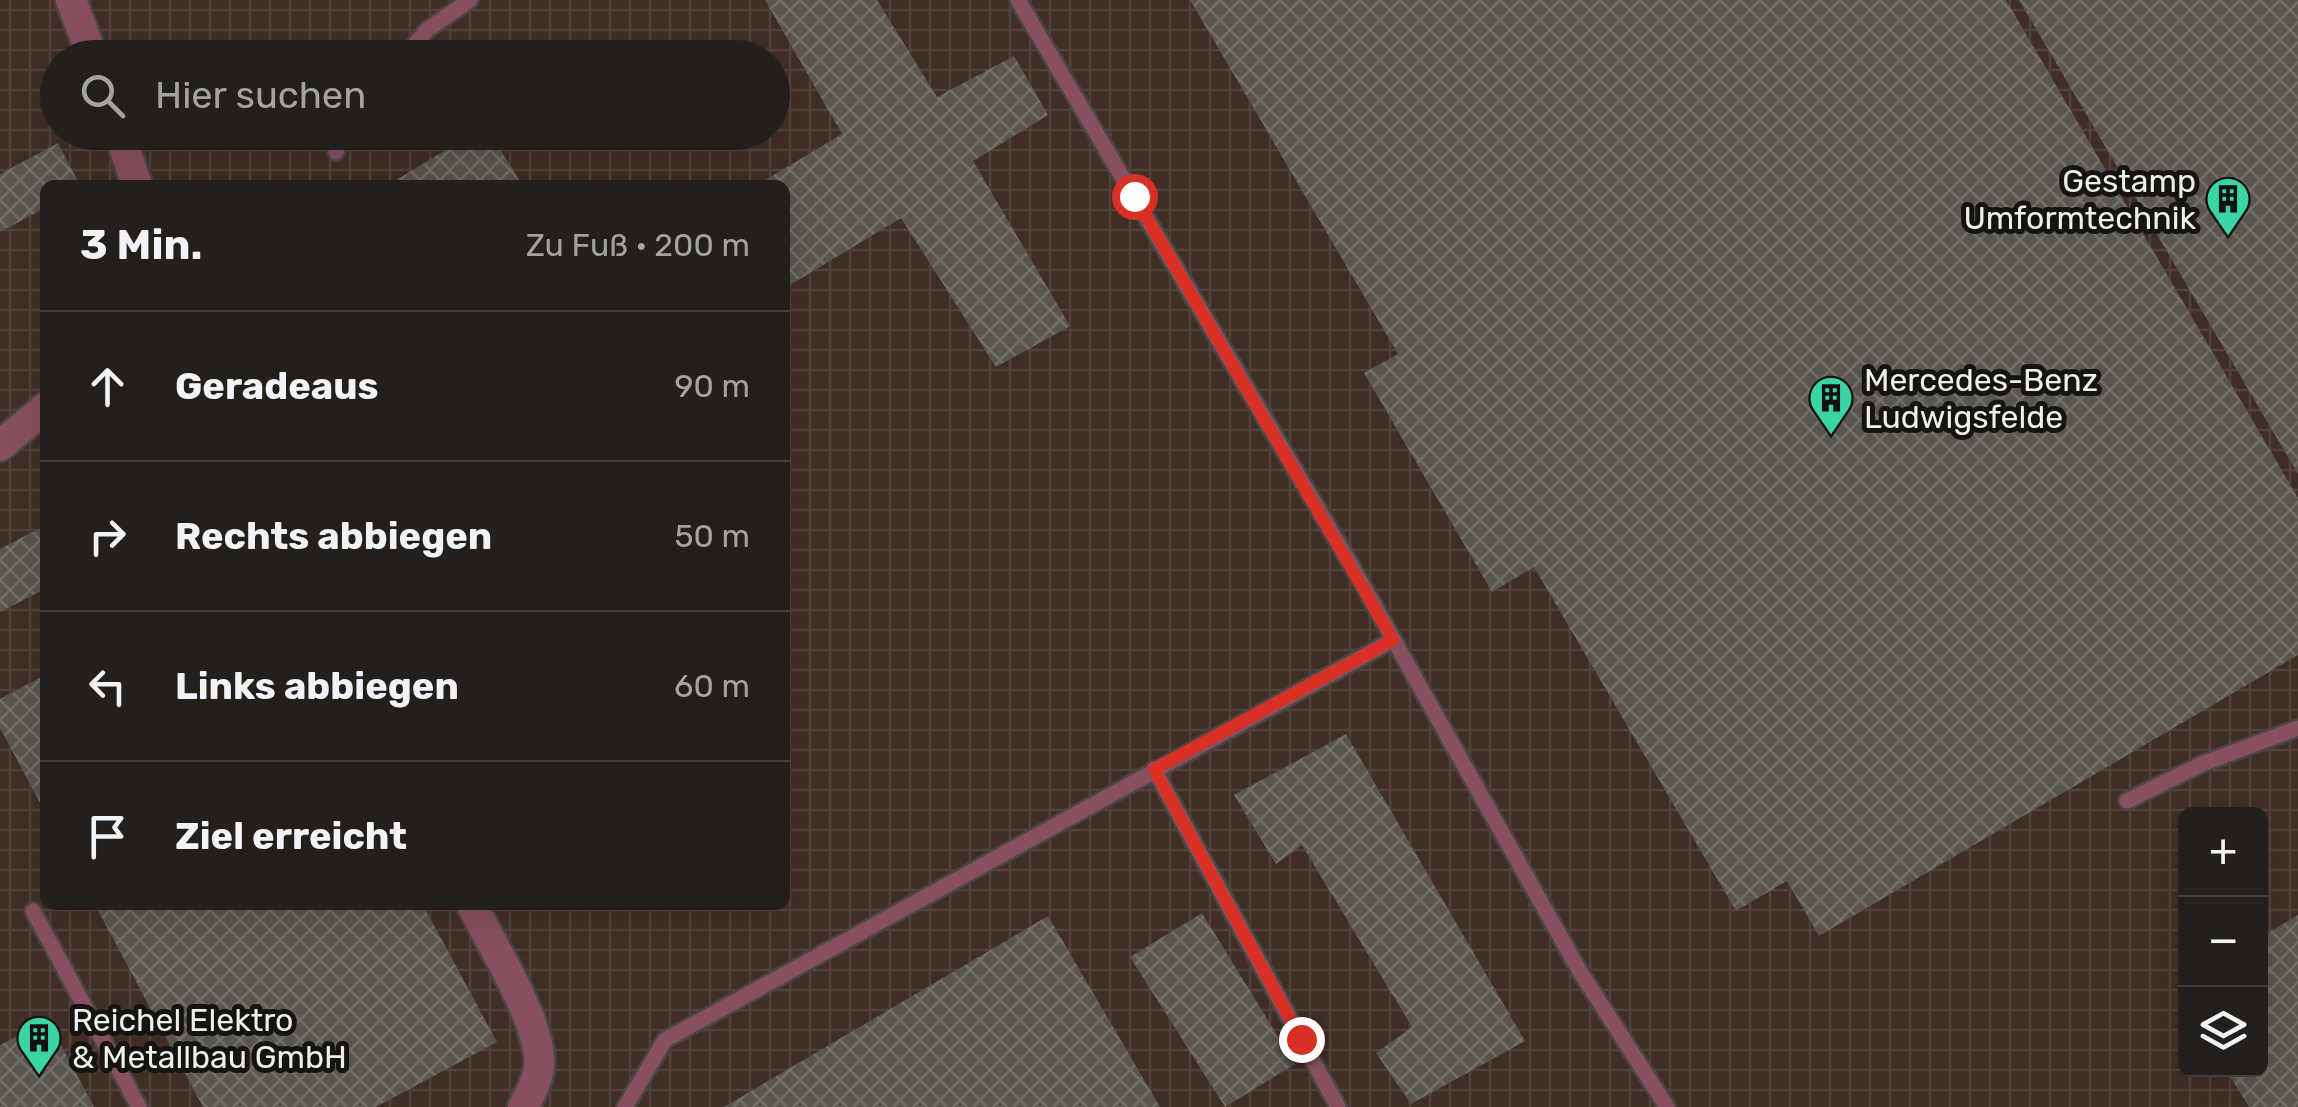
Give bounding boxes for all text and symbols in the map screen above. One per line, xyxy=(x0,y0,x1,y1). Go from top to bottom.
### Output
search box xyxy=(40,40,790,150)
icon: search xyxy=(75,68,130,123)
text: Hier suchen xyxy=(155,72,366,118)
place label: Gestamp Umformtechnik xyxy=(1963,162,2196,237)
route start xyxy=(1112,174,1158,220)
building icon: Gestamp Umformtechnik xyxy=(2205,176,2251,237)
text: 3 Min. xyxy=(80,220,202,270)
text: Zu Fuß · 200 m xyxy=(526,226,750,264)
icon: ahead xyxy=(80,359,135,414)
place label: Mercedes-Benz Ludwigsfelde xyxy=(1864,361,2098,436)
text: Geradeaus xyxy=(175,363,379,409)
text: 90 m xyxy=(674,367,750,405)
building icon: Mercedes-Benz Ludwigsfelde xyxy=(1808,375,1854,436)
icon: right xyxy=(80,509,135,564)
text: Rechts abbiegen xyxy=(175,513,492,559)
text: 50 m xyxy=(674,517,750,555)
icon: left xyxy=(80,659,135,714)
text: Links abbiegen xyxy=(175,663,459,709)
text: 60 m xyxy=(674,667,750,705)
map controls xyxy=(2178,807,2268,1077)
button: + xyxy=(2178,807,2268,897)
icon: arrive xyxy=(80,809,135,864)
text: Ziel erreicht xyxy=(175,813,407,859)
button: − xyxy=(2178,897,2268,987)
button: layers xyxy=(2178,987,2268,1077)
place label: Reichel Elektro & Metallbau GmbH xyxy=(72,1001,347,1076)
building icon: Reichel Elektro & Metallbau GmbH xyxy=(16,1015,62,1076)
route end xyxy=(1279,1017,1325,1063)

